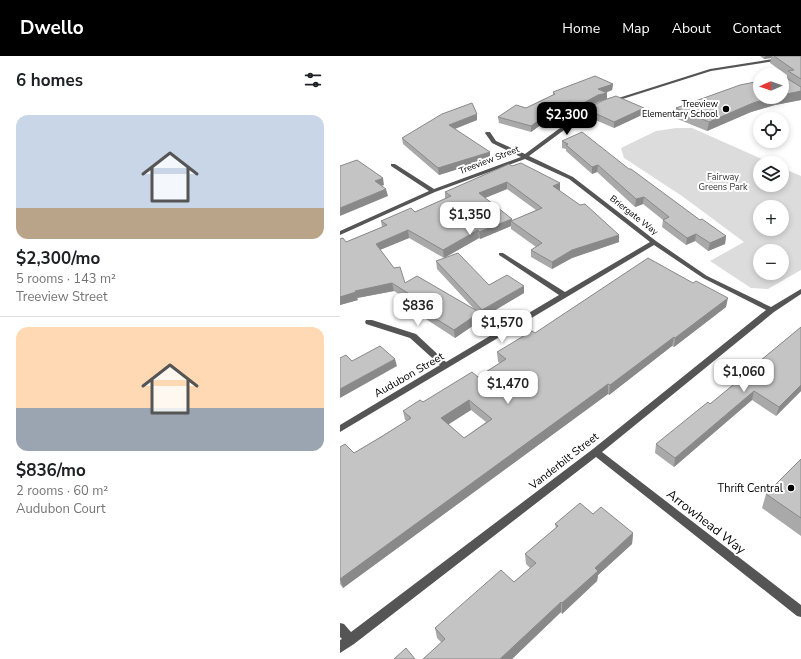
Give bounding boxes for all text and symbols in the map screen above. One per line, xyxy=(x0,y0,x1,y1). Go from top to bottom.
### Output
text: Dwello xyxy=(20,15,84,41)
text: Home xyxy=(562,19,600,38)
text: Map xyxy=(622,19,650,38)
text: About xyxy=(672,19,711,38)
text: Contact xyxy=(733,19,781,38)
north arrow xyxy=(753,68,789,104)
map controls xyxy=(753,68,789,280)
text: 6 homes xyxy=(16,69,83,92)
icon: filters xyxy=(302,69,324,91)
place label: Treeview Elementary School xyxy=(642,98,718,120)
pin: $2,300 xyxy=(534,102,600,136)
marker: Treeview Elementary School xyxy=(721,104,731,114)
text: $2,300 xyxy=(546,106,588,124)
button: locate xyxy=(753,112,789,148)
icon: home xyxy=(134,141,206,213)
street label: Treeview Street xyxy=(457,143,521,177)
button: layers xyxy=(753,156,789,192)
park label: Fairway Greens Park xyxy=(698,171,748,193)
street label: Briergate Way xyxy=(607,192,661,238)
button: + xyxy=(753,200,789,236)
pin: $1,350 xyxy=(437,202,503,236)
text: $1,350 xyxy=(449,206,491,224)
button: − xyxy=(753,244,789,280)
text: $2,300/mo xyxy=(16,247,100,270)
text: 5 rooms · 143 m² xyxy=(16,270,116,288)
text: Treeview Street xyxy=(16,288,107,306)
pin: $836 xyxy=(394,293,442,327)
text: $836 xyxy=(402,297,434,315)
pin: $1,570 xyxy=(469,310,535,344)
text: $1,570 xyxy=(481,314,523,332)
street label: Audubon Street xyxy=(371,349,447,401)
icon: home xyxy=(134,353,206,425)
pin: $1,060 xyxy=(711,359,777,393)
text: $1,060 xyxy=(723,363,765,381)
pin: $1,470 xyxy=(475,371,541,405)
text: $1,470 xyxy=(487,375,529,393)
street label: Vanderbilt Street xyxy=(525,429,602,493)
text: $836/mo xyxy=(16,459,86,482)
place label: Thrift Central xyxy=(718,481,784,496)
text: 2 rooms · 60 m² xyxy=(16,482,108,500)
marker: Thrift Central xyxy=(786,483,796,493)
street label: Arrowhead Way xyxy=(663,485,750,559)
text: Audubon Court xyxy=(16,500,106,518)

